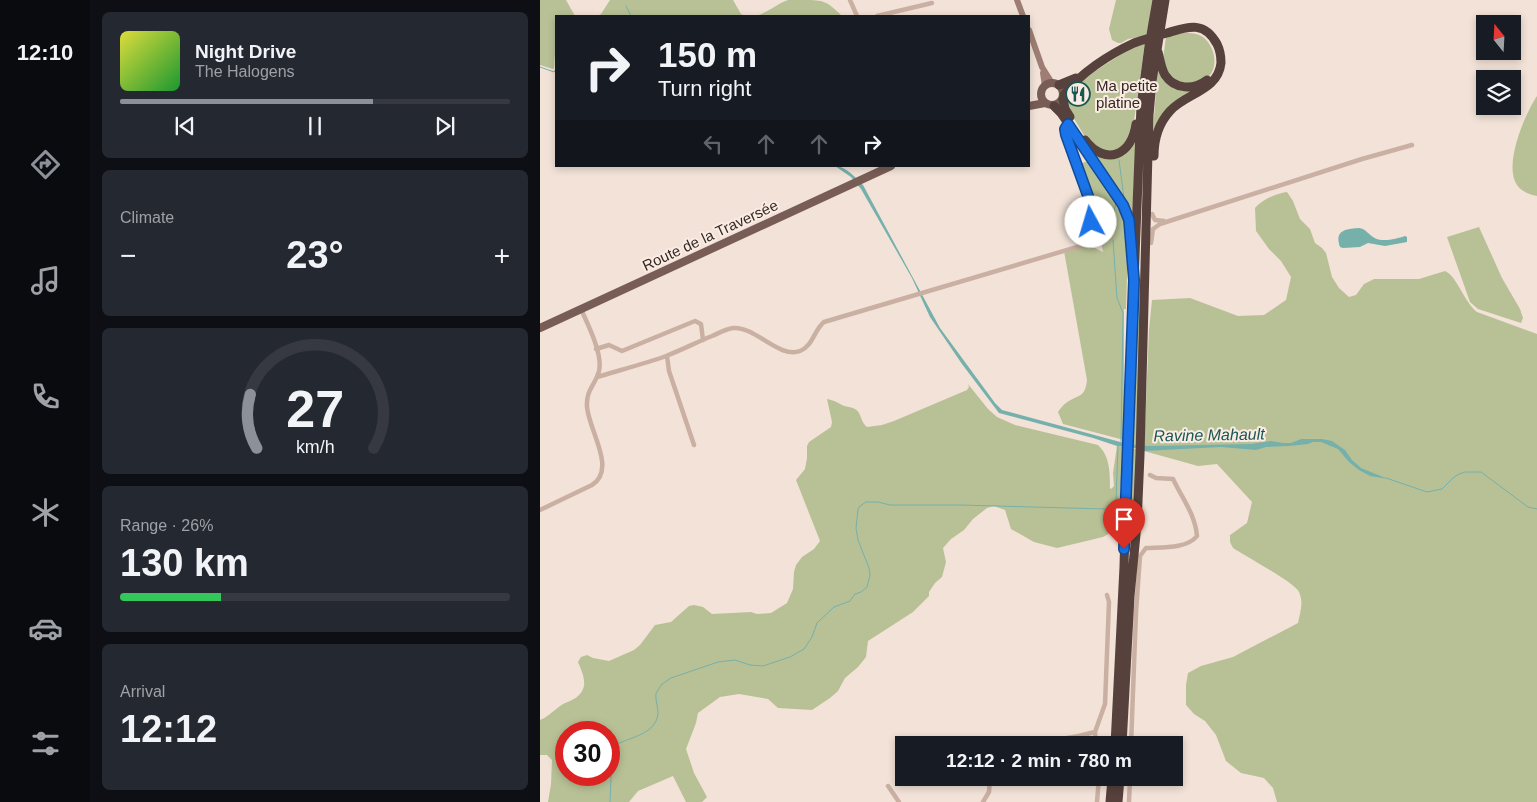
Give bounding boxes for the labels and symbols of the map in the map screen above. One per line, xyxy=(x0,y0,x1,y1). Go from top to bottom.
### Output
north arrow xyxy=(1476,15,1521,60)
place label: Ma petite platine xyxy=(1096,77,1158,111)
restaurant icon: Ma petite platine xyxy=(1065,81,1091,107)
position arrow xyxy=(1064,195,1116,247)
street label: Route de la Traversée xyxy=(640,196,780,274)
water label: Ravine Mahault xyxy=(1153,426,1265,444)
pin xyxy=(1103,498,1145,549)
speed limit sign: 30 xyxy=(555,721,620,786)

